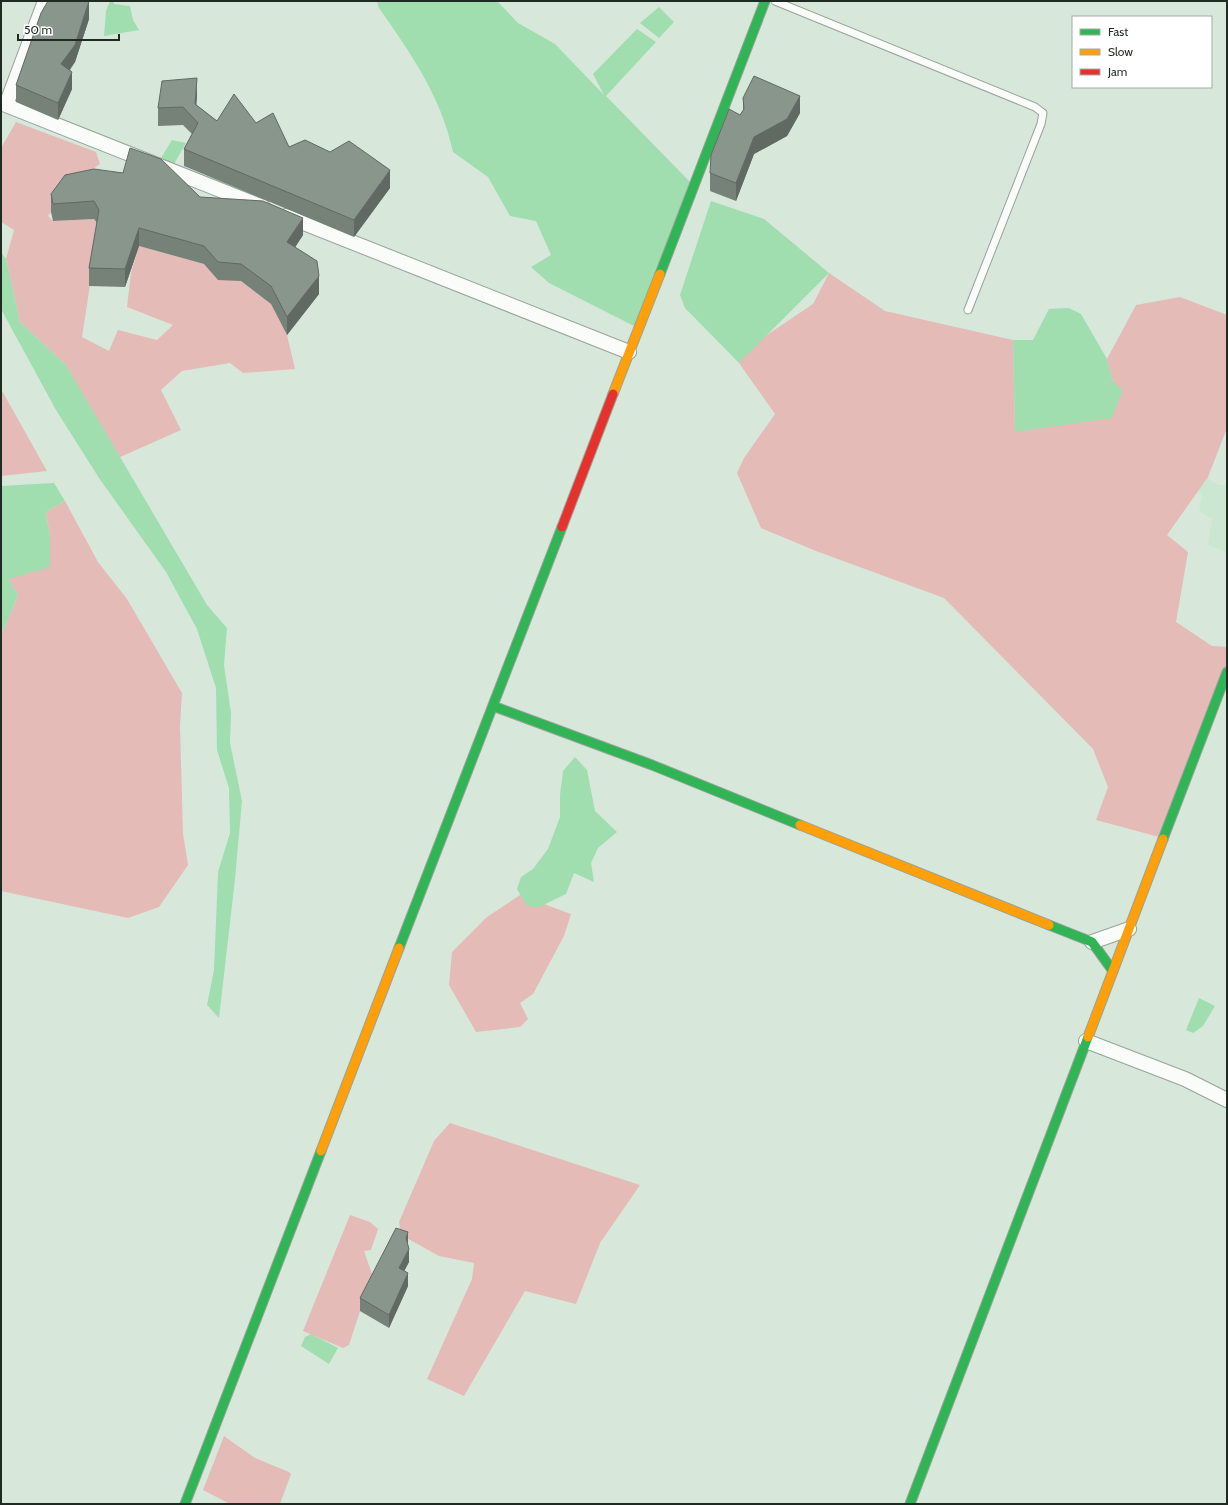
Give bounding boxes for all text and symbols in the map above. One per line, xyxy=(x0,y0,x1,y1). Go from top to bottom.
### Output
scale bar xyxy=(18,16,119,42)
legend xyxy=(1072,16,1212,88)
text: 50 m xyxy=(24,22,52,37)
text: Fast xyxy=(1108,24,1128,39)
text: Slow xyxy=(1108,44,1133,59)
text: Jam xyxy=(1107,64,1127,79)

